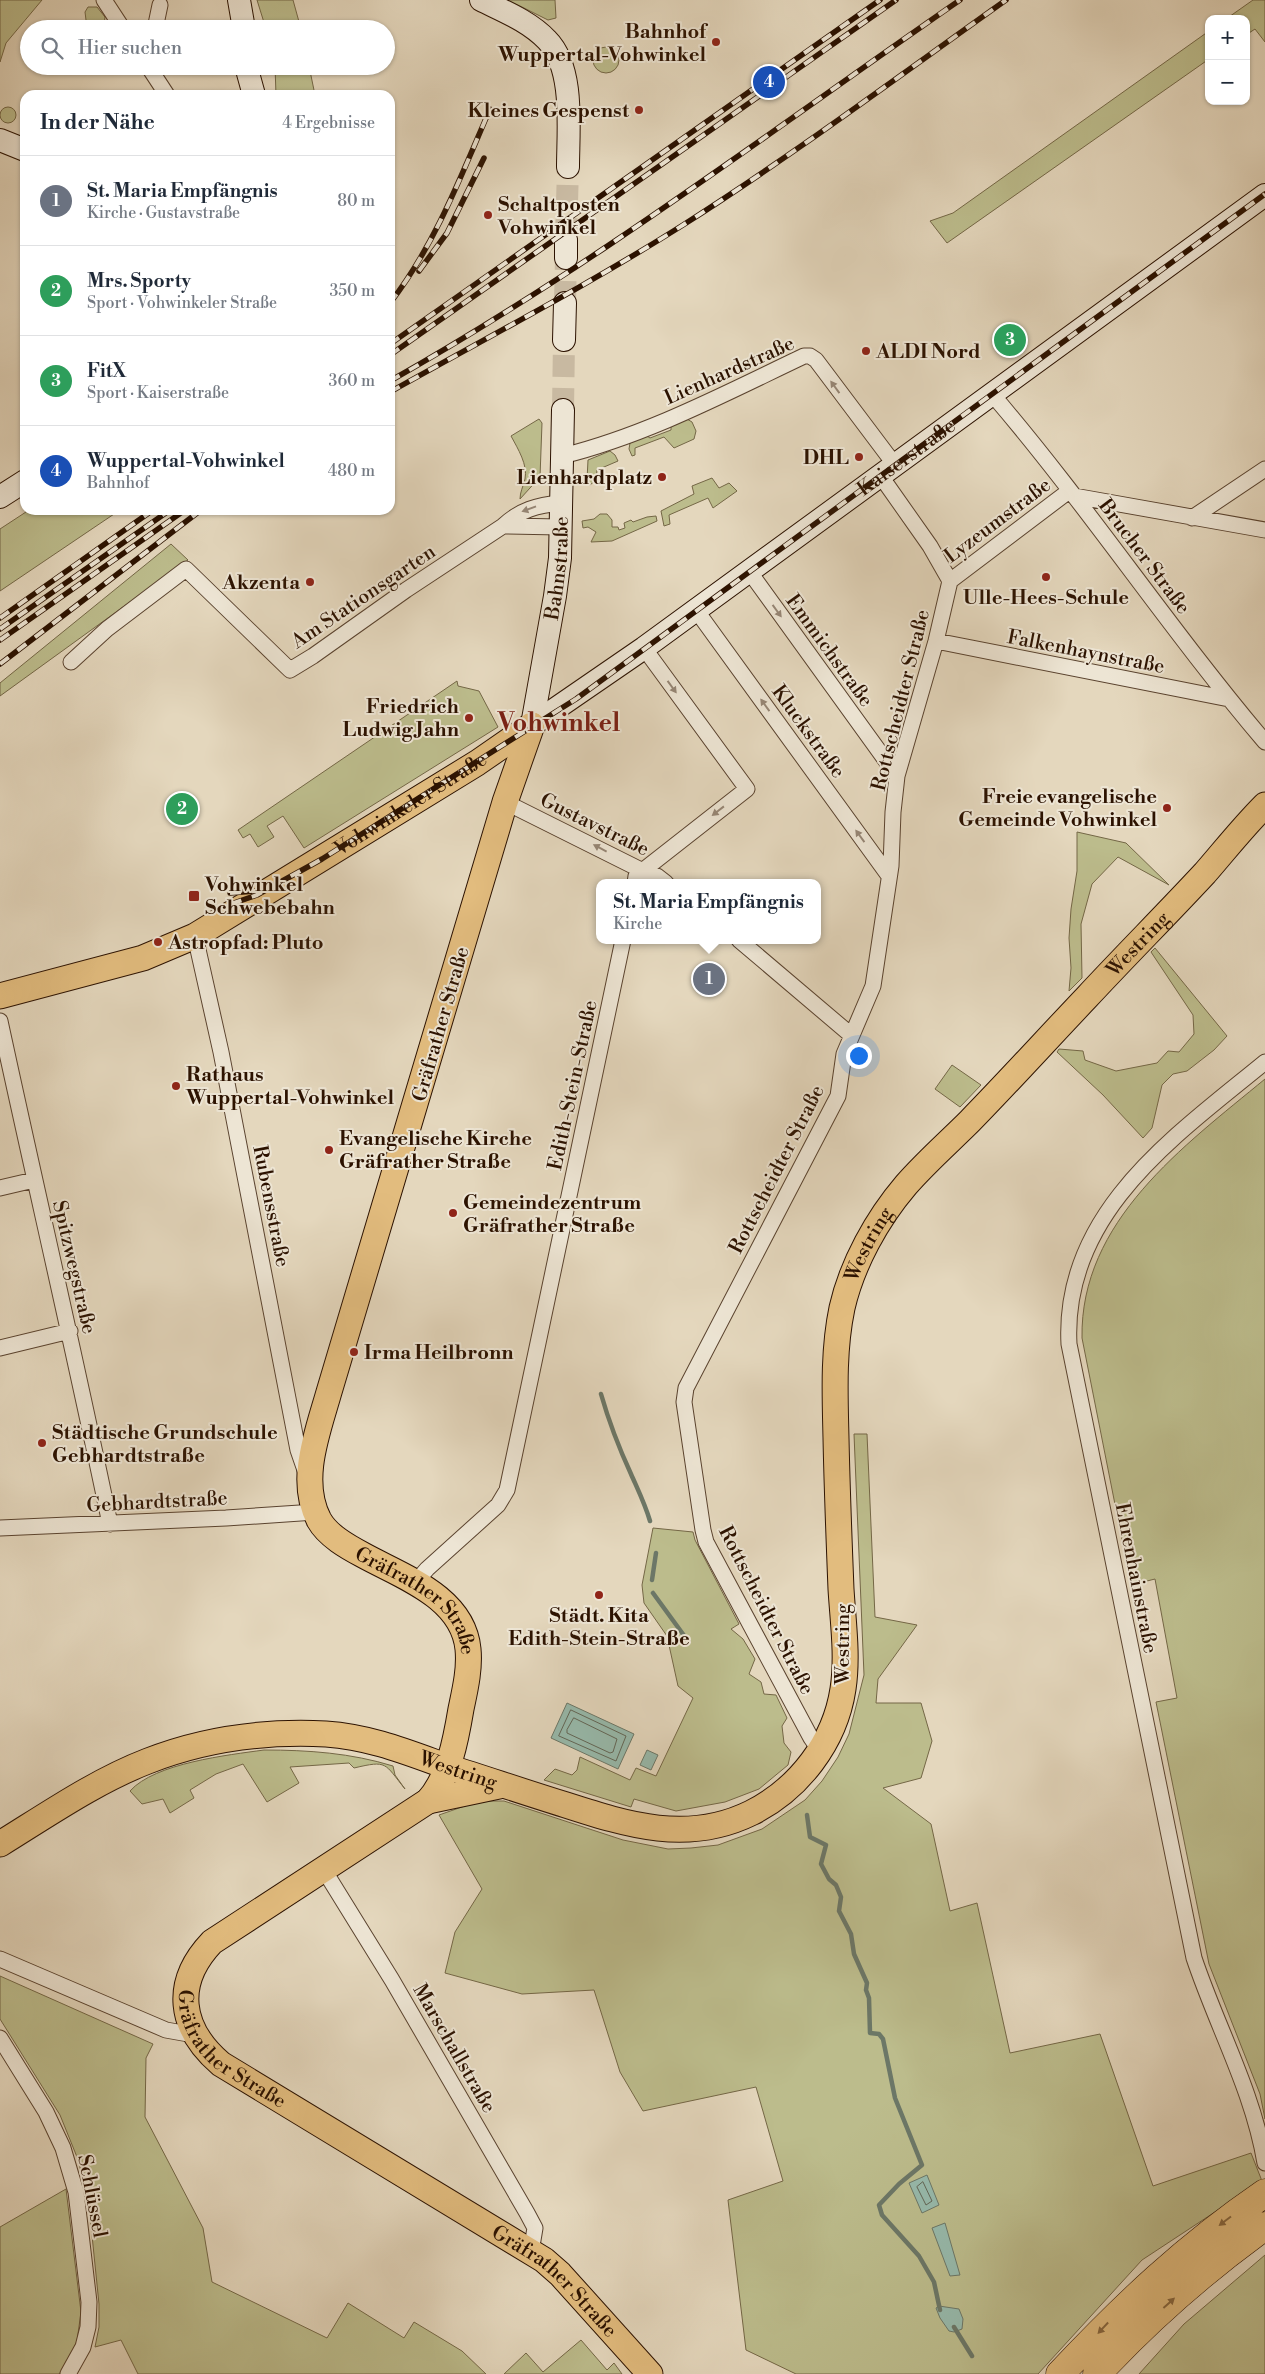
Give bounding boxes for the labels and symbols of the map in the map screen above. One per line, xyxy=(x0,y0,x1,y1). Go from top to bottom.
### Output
place label: Bahnhof Wuppertal-Vohwinkel xyxy=(497,20,709,68)
marker: Bahnhof Wuppertal-Vohwinkel xyxy=(710,36,722,48)
pin: 4 xyxy=(753,63,785,101)
place label: Kleines Gespenst xyxy=(468,99,630,124)
marker: Kleines Gespenst xyxy=(633,104,645,116)
place label: Schaltposten Vohwinkel xyxy=(497,193,621,241)
marker: Schaltposten Vohwinkel xyxy=(482,209,494,221)
pin: 3 xyxy=(994,321,1026,359)
street label: Lienhardstraße xyxy=(661,332,799,411)
place label: ALDI Nord xyxy=(875,340,981,365)
marker: ALDI Nord xyxy=(860,345,872,357)
one-way arrow xyxy=(830,380,840,394)
street label: Kaiserstraße xyxy=(853,414,961,502)
place label: DHL xyxy=(803,446,849,471)
marker: DHL xyxy=(853,451,865,463)
place label: Lienhardplatz xyxy=(516,466,652,491)
marker: Lienhardplatz xyxy=(656,471,668,483)
street label: Lyzeumstraße xyxy=(940,473,1056,569)
street label: Brucher Straße xyxy=(1092,493,1195,620)
one-way arrow xyxy=(522,506,537,513)
street label: Bahnstraße xyxy=(540,516,575,623)
street label: Am Stationsgarten xyxy=(286,540,441,655)
place label: Akzenta xyxy=(221,571,300,596)
marker: Ulle-Hees-Schule xyxy=(1040,571,1052,583)
marker: Akzenta xyxy=(304,576,316,588)
place label: Ulle-Hees-Schule xyxy=(963,586,1129,611)
street label: Emmichstraße xyxy=(779,590,878,712)
one-way arrow xyxy=(772,604,782,617)
street label: Rottscheidter Straße xyxy=(867,607,936,794)
street label: Falkenhaynstraße xyxy=(1005,625,1167,680)
one-way arrow xyxy=(667,680,678,693)
street label: Kluckstraße xyxy=(766,680,850,783)
place label: Friedrich Ludwig Jahn xyxy=(342,695,460,743)
one-way arrow xyxy=(760,698,770,712)
district label: Vohwinkel xyxy=(497,708,620,739)
marker: Friedrich Ludwig Jahn xyxy=(463,712,475,724)
street label: Vohwinkeler Straße xyxy=(329,747,492,863)
place label: Freie evangelische Gemeinde Vohwinkel xyxy=(958,785,1157,833)
street label: Gustavstraße xyxy=(536,788,653,863)
pin: 2 xyxy=(166,790,198,828)
marker: Freie evangelische Gemeinde Vohwinkel xyxy=(1161,802,1173,814)
one-way arrow xyxy=(712,806,725,817)
one-way arrow xyxy=(855,830,866,843)
one-way arrow xyxy=(593,844,607,852)
place label: Vohwinkel Schwebebahn xyxy=(204,873,336,921)
marker: Vohwinkel Schwebebahn xyxy=(187,889,201,903)
street label: Westring xyxy=(1101,907,1176,983)
place label: Astropfad: Pluto xyxy=(167,931,324,956)
marker: Astropfad: Pluto xyxy=(152,936,164,948)
street label: Gräfrather Straße xyxy=(407,944,476,1105)
pin: 1 xyxy=(693,960,725,998)
street label: Edith-Stein-Straße xyxy=(543,998,604,1173)
your location xyxy=(846,1043,872,1069)
place label: Rathaus Wuppertal-Vohwinkel xyxy=(185,1063,395,1111)
marker: Rathaus Wuppertal-Vohwinkel xyxy=(170,1080,182,1092)
street label: Rottscheidter Straße xyxy=(724,1081,831,1258)
place label: Evangelische Kirche Gräfrather Straße xyxy=(339,1127,532,1175)
street label: Rubensstraße xyxy=(246,1143,295,1269)
marker: Evangelische Kirche Gräfrather Straße xyxy=(323,1144,335,1156)
place label: Gemeindezentrum Gräfrather Straße xyxy=(463,1191,641,1239)
street label: Spitzwegstraße xyxy=(46,1198,101,1336)
street label: Westring xyxy=(839,1202,900,1286)
marker: Gemeindezentrum Gräfrather Straße xyxy=(447,1207,459,1219)
place label: Irma Heilbronn xyxy=(364,1341,514,1366)
marker: Irma Heilbronn xyxy=(348,1346,360,1358)
place label: Städtische Grundschule Gebhardtstraße xyxy=(52,1421,278,1469)
marker: Städtische Grundschule Gebhardtstraße xyxy=(36,1437,48,1449)
street label: Gebhardtstraße xyxy=(86,1486,228,1519)
street label: Ehrenhainstraße xyxy=(1109,1501,1162,1656)
street label: Rottscheidter Straße xyxy=(712,1522,819,1699)
street label: Gräfrather Straße xyxy=(350,1542,479,1656)
marker: Städt. Kita Edith-Stein-Straße xyxy=(593,1589,605,1601)
street label: Westring xyxy=(831,1603,856,1685)
place label: Städt. Kita Edith-Stein-Straße xyxy=(508,1604,690,1652)
street label: Westring xyxy=(414,1746,501,1796)
street label: Marschallstraße xyxy=(407,1980,501,2118)
street label: Gräfrather Straße xyxy=(172,1989,290,2115)
street label: Schlüssel xyxy=(71,2153,112,2240)
one-way arrow xyxy=(1219,2216,1232,2227)
street label: Gräfrather Straße xyxy=(487,2220,622,2343)
one-way arrow xyxy=(1162,2297,1175,2308)
one-way arrow xyxy=(1097,2322,1109,2334)

